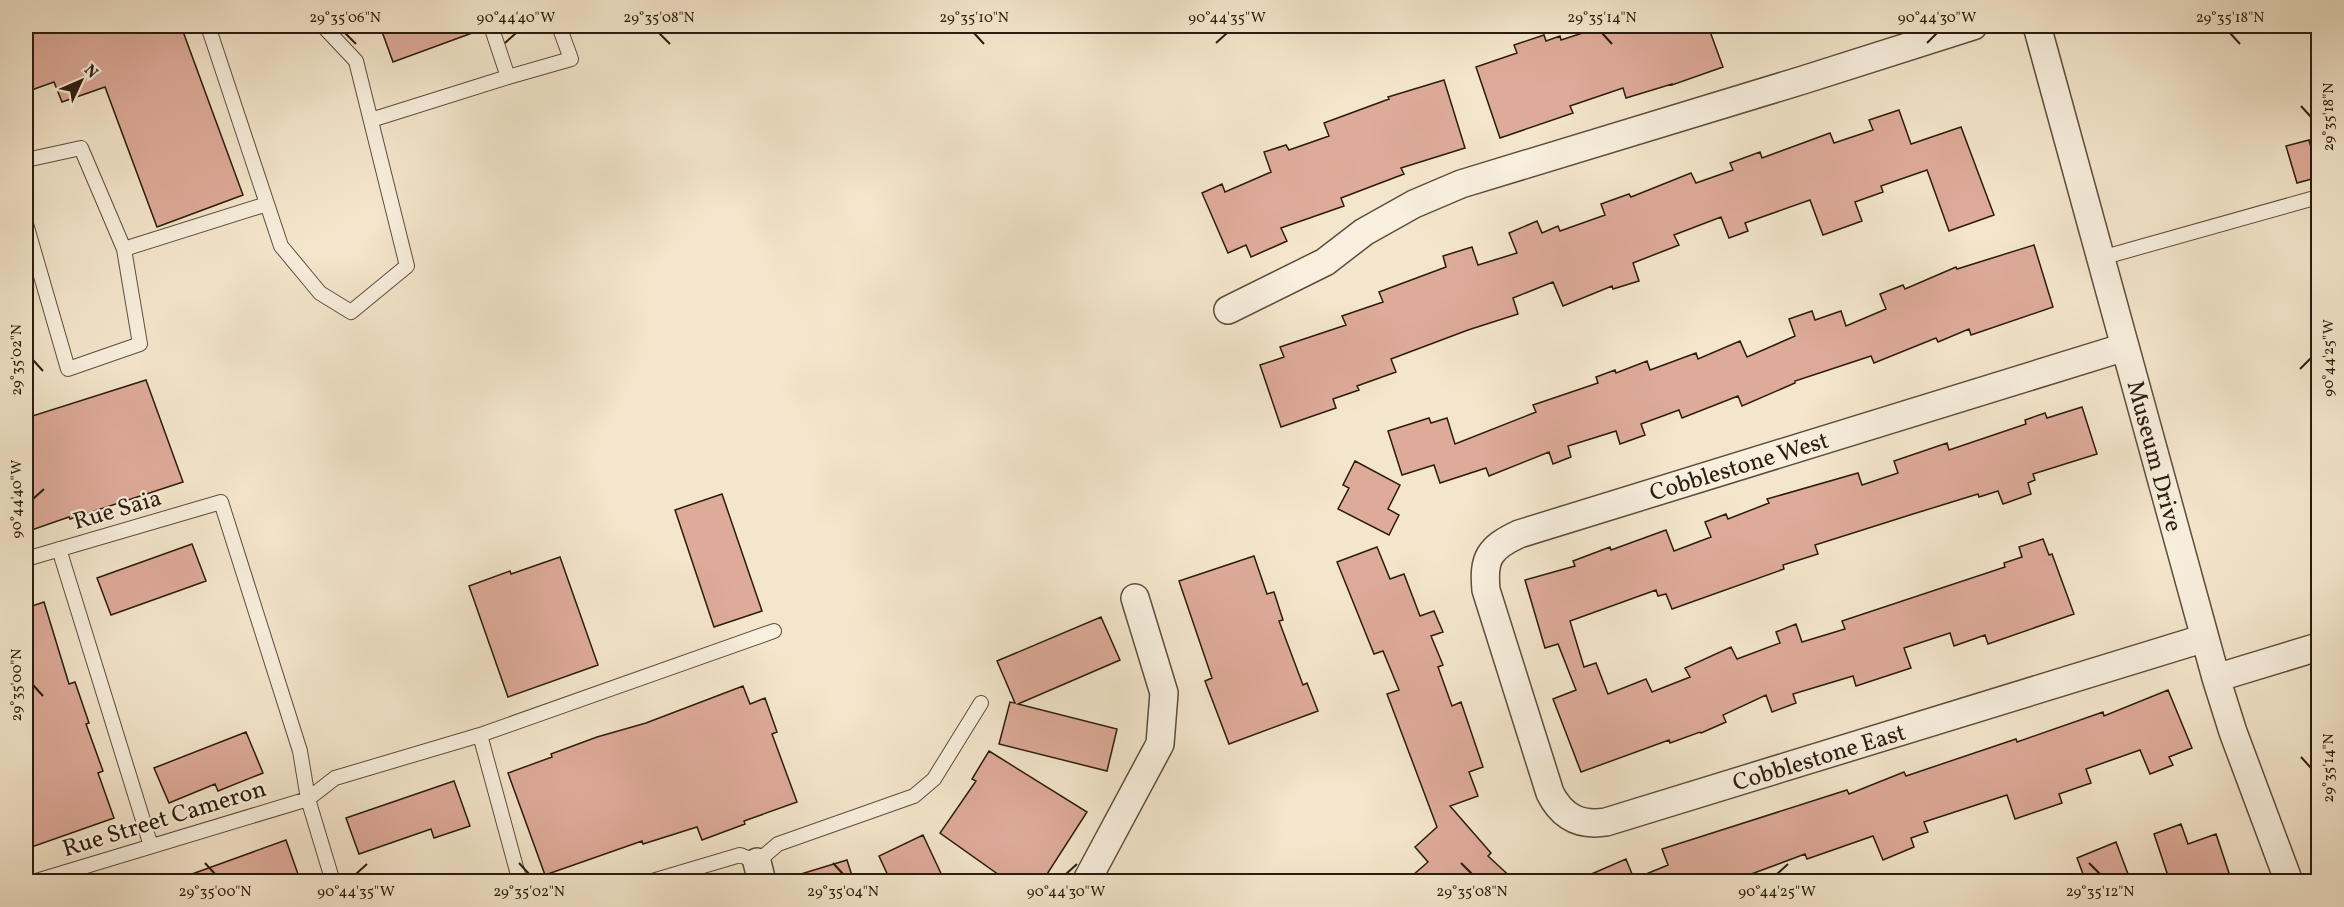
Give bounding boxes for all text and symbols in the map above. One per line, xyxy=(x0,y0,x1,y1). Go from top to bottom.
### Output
text: 29°35'06"N xyxy=(309,8,381,29)
text: 90°44'40"W xyxy=(477,8,555,29)
text: 29°35'08"N xyxy=(623,8,695,29)
text: 29°35'10"N xyxy=(939,8,1009,29)
text: 90°44'35"W xyxy=(1188,8,1266,29)
text: 29°35'14"N xyxy=(1567,8,1637,29)
text: 90°44'30"W xyxy=(1898,8,1976,29)
text: 29°35'18"N xyxy=(2196,8,2264,29)
north arrow xyxy=(51,51,111,111)
text: N xyxy=(78,60,103,84)
text: 29°35'18"N xyxy=(2319,83,2340,151)
text: 90°44'25"W xyxy=(2319,319,2340,397)
text: 29°35'02"N xyxy=(7,324,28,396)
street label: Museum Drive xyxy=(2117,377,2190,536)
street label: Cobblestone West xyxy=(1646,424,1833,511)
text: 90°44'40"W xyxy=(7,460,28,538)
street label: Rue Saia xyxy=(69,482,166,540)
text: 29°35'00"N xyxy=(7,649,28,721)
street label: Cobblestone East xyxy=(1729,716,1910,801)
text: 29°35'14"N xyxy=(2319,733,2340,803)
street label: Rue Street Cameron xyxy=(59,773,271,867)
text: 29°35'00"N xyxy=(179,882,251,903)
text: 90°44'35"W xyxy=(317,882,395,903)
text: 29°35'02"N xyxy=(493,882,565,903)
text: 29°35'04"N xyxy=(807,882,879,903)
text: 90°44'30"W xyxy=(1027,882,1105,903)
text: 29°35'08"N xyxy=(1436,882,1508,903)
text: 90°44'25"W xyxy=(1738,882,1816,903)
text: 29°35'12"N xyxy=(2066,882,2134,903)

